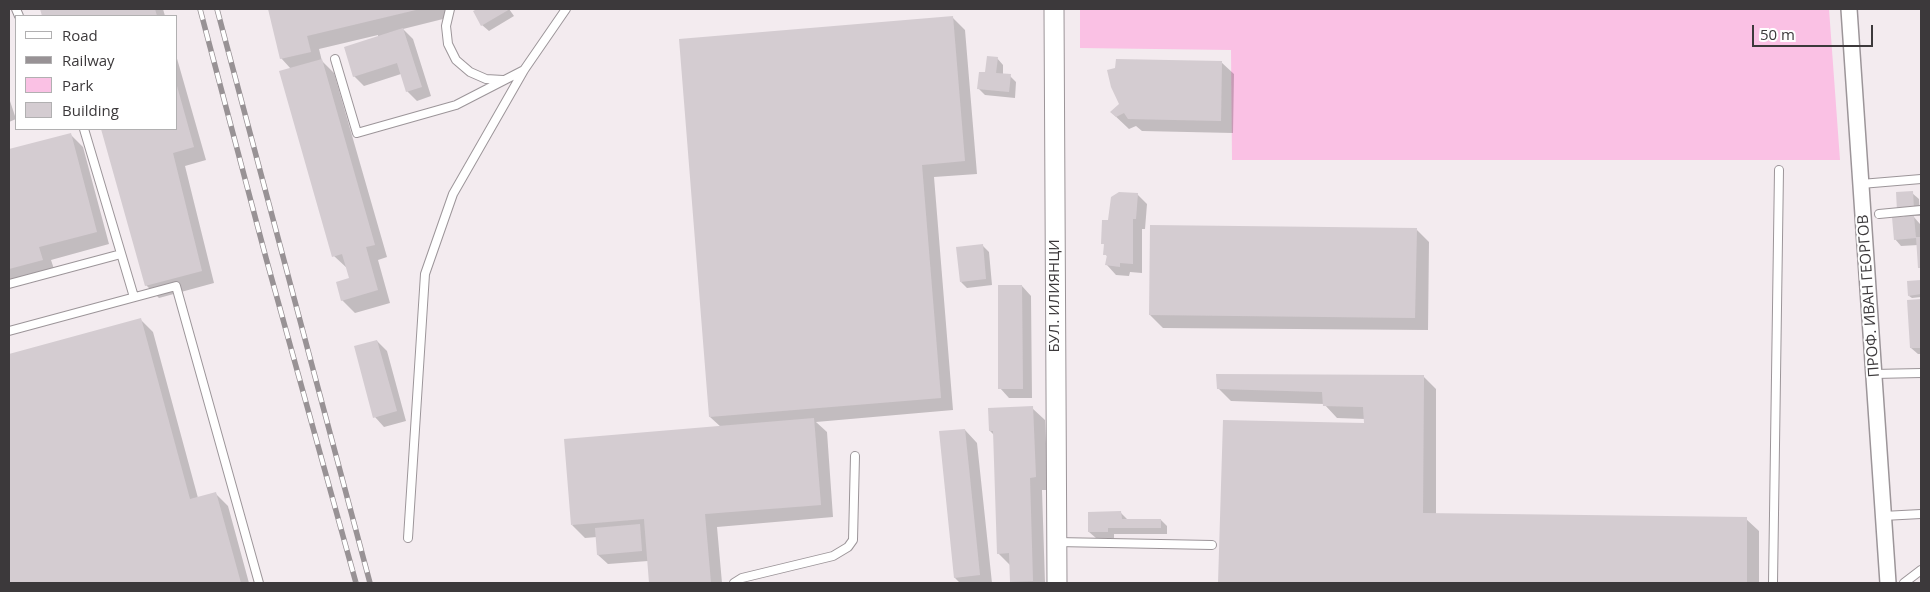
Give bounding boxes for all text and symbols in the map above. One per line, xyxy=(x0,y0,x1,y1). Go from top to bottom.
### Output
legend xyxy=(15,15,178,130)
scale bar xyxy=(1755,15,1876,47)
text: 50 m xyxy=(1760,24,1795,44)
text: Road xyxy=(62,25,98,45)
text: Railway xyxy=(62,50,115,70)
text: Park xyxy=(62,75,93,95)
text: Building xyxy=(62,100,119,120)
street label: ПРОФ. ИВАН ГЕОРГОВ xyxy=(1854,214,1884,378)
street label: БУЛ. ИЛИЯНЦИ xyxy=(1046,239,1064,353)

